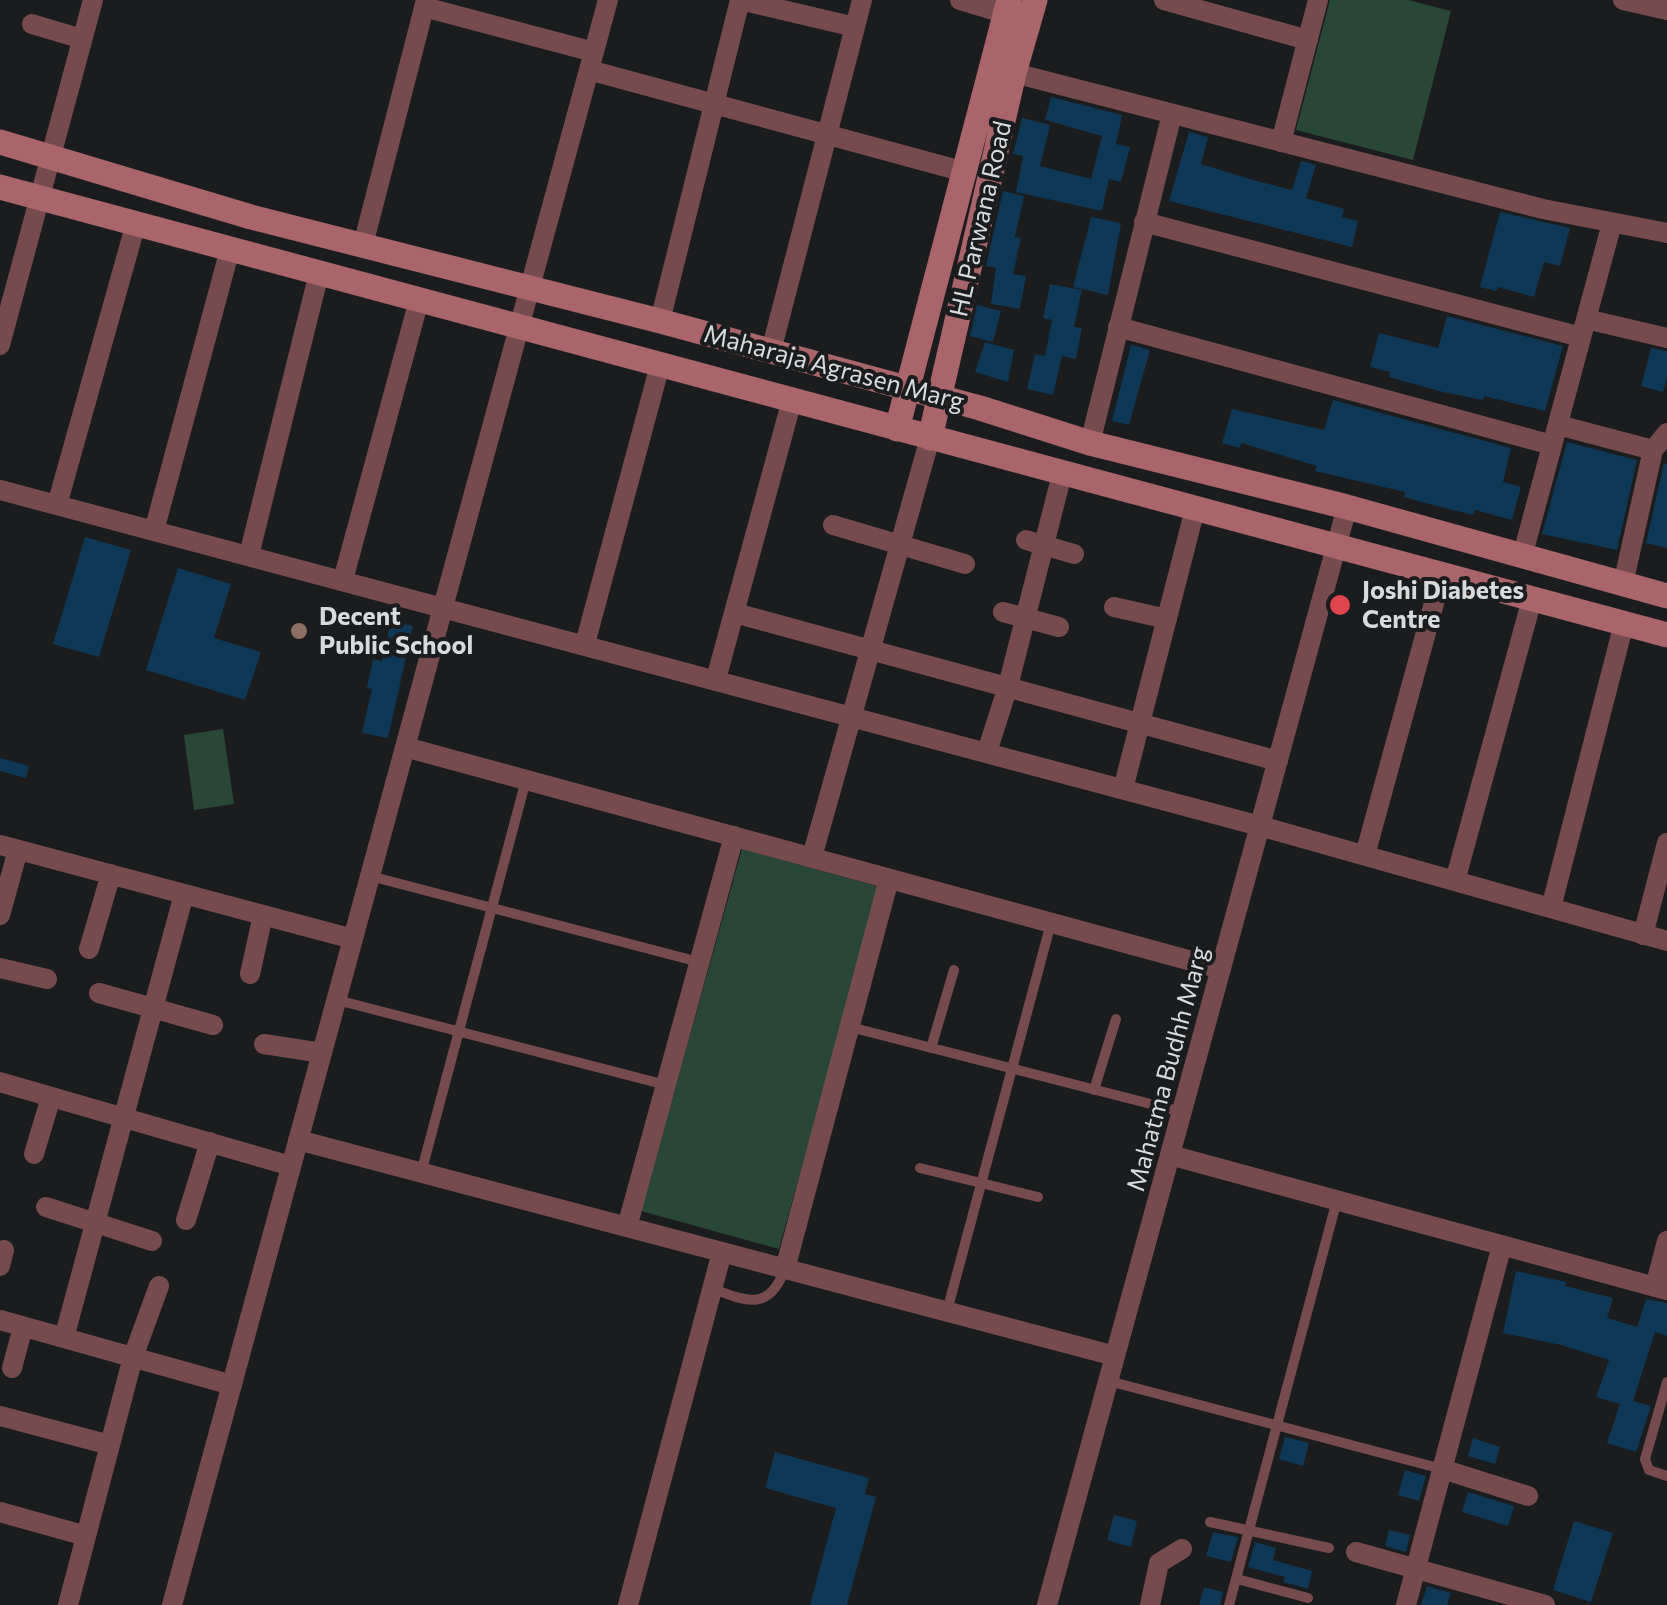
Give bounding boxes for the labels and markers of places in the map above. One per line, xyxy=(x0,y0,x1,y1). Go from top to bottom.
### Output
place label: Joshi Diabetes Centre xyxy=(1362,576,1524,635)
marker: Joshi Diabetes Centre xyxy=(1327,592,1353,618)
place label: Decent Public School xyxy=(319,602,473,661)
marker: Decent Public School xyxy=(288,620,310,642)

